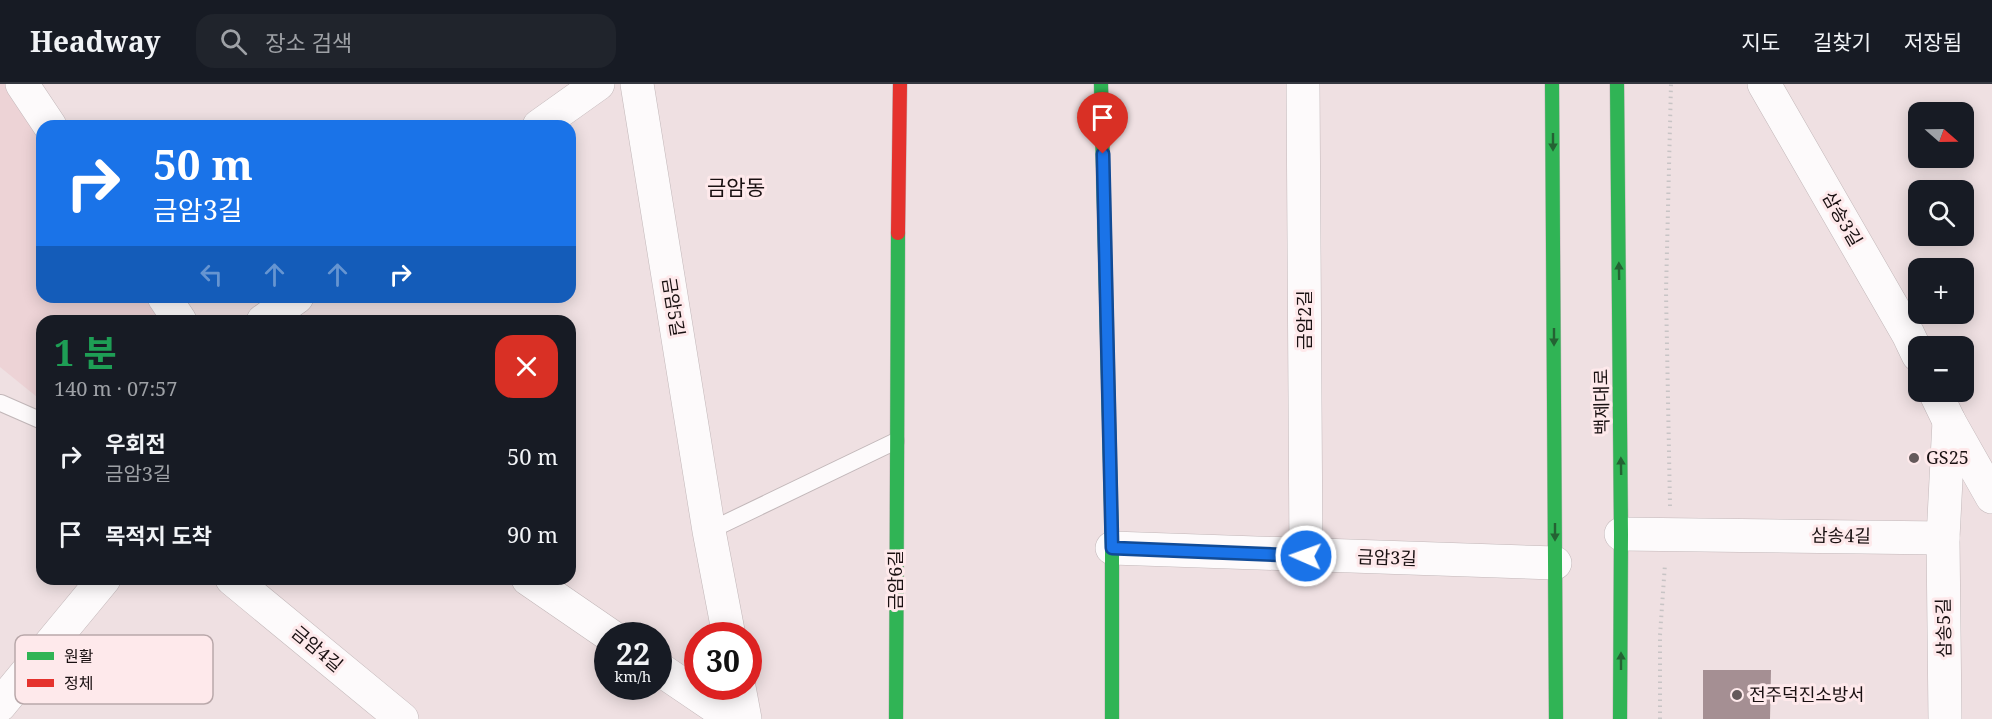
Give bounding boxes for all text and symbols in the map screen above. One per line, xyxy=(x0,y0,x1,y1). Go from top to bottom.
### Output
search box xyxy=(196,14,616,68)
text: Headway xyxy=(30,22,160,60)
icon: search xyxy=(217,25,250,58)
text: 장소 검색 xyxy=(265,27,352,57)
text: 지도 xyxy=(1741,28,1780,56)
text: 길찾기 xyxy=(1813,28,1871,56)
text: 저장됨 xyxy=(1904,28,1962,56)
pin xyxy=(1077,92,1128,154)
icon: arrive xyxy=(1086,101,1119,134)
north arrow xyxy=(1908,102,1974,168)
map controls xyxy=(1908,102,1974,402)
one-way arrow xyxy=(1548,133,1558,152)
text: 50 m xyxy=(153,135,253,192)
icon: right xyxy=(54,144,132,222)
district label: 금암동 xyxy=(707,173,765,201)
button: search xyxy=(1908,180,1974,246)
street label: 삼송3길 xyxy=(1818,187,1868,250)
text: 금암3길 xyxy=(153,191,243,228)
icon: left xyxy=(195,258,228,291)
icon: ahead xyxy=(258,258,291,291)
icon: ahead xyxy=(321,258,354,291)
icon: right xyxy=(384,258,417,291)
button: + xyxy=(1908,258,1974,324)
one-way arrow xyxy=(1614,261,1624,280)
street label: 금암5길 xyxy=(657,275,691,338)
street label: 금암2길 xyxy=(1292,290,1316,350)
text: 1 분 xyxy=(54,328,117,377)
one-way arrow xyxy=(1549,328,1559,347)
button: close xyxy=(495,335,558,398)
button: − xyxy=(1908,336,1974,402)
street label: 백제대로 xyxy=(1588,369,1614,435)
text: 140 m · 07:57 xyxy=(54,375,177,402)
text: 우회전 xyxy=(105,428,166,458)
icon: right xyxy=(54,440,87,473)
text: 50 m xyxy=(507,441,558,471)
place label: GS25 xyxy=(1926,445,1969,469)
marker: GS25 xyxy=(1907,451,1921,465)
one-way arrow xyxy=(1616,456,1626,475)
text: 금암3길 xyxy=(105,460,171,487)
icon: arrive xyxy=(54,518,87,551)
text: 90 m xyxy=(507,519,558,549)
text: 목적지 도착 xyxy=(105,520,212,550)
street label: 삼송4길 xyxy=(1811,522,1871,548)
one-way arrow xyxy=(1550,523,1560,542)
position arrow xyxy=(1274,524,1338,588)
street label: 금암3길 xyxy=(1357,544,1417,570)
street label: 금암6길 xyxy=(883,550,907,610)
street label: 삼송5길 xyxy=(1930,598,1956,658)
street label: 금암4길 xyxy=(287,620,348,677)
speed limit sign: 30 xyxy=(684,622,762,700)
text: 22 xyxy=(616,633,650,674)
legend xyxy=(15,635,213,704)
text: 원활 xyxy=(64,645,94,667)
one-way arrow xyxy=(1616,651,1626,670)
text: km/h xyxy=(615,666,651,686)
text: 정체 xyxy=(64,672,93,694)
place label: 전주덕진소방서 xyxy=(1749,682,1865,706)
marker: 전주덕진소방서 xyxy=(1730,688,1744,702)

